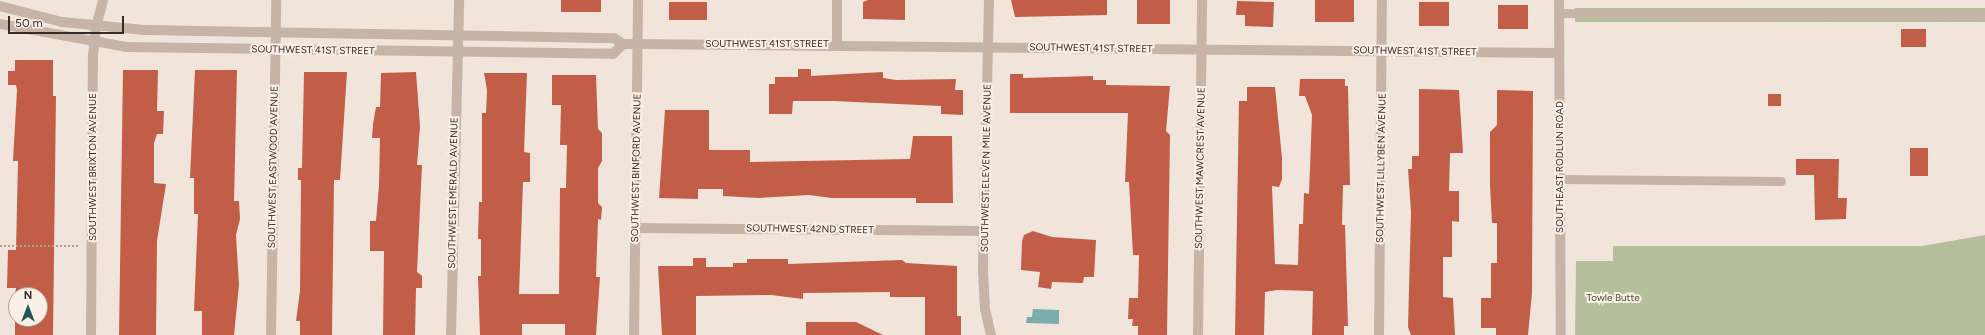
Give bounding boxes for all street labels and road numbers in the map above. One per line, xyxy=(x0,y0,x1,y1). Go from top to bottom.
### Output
street label: SOUTHWEST 41ST STREET xyxy=(705,38,829,50)
street label: SOUTHWEST 41ST STREET xyxy=(1029,41,1153,55)
street label: SOUTHWEST 41ST STREET xyxy=(251,43,375,57)
street label: SOUTHWEST 41ST STREET xyxy=(1353,44,1477,58)
street label: SOUTHWEST ELEVEN MILE AVENUE xyxy=(979,84,993,252)
street label: SOUTHWEST EASTWOOD AVENUE xyxy=(266,86,280,248)
street label: SOUTHWEST MAWCREST AVENUE xyxy=(1193,87,1207,249)
street label: SOUTHWEST BRIXTON AVENUE xyxy=(87,93,99,241)
street label: SOUTHWEST BINFORD AVENUE xyxy=(629,93,643,243)
street label: SOUTHWEST LILLYBEN AVENUE xyxy=(1374,93,1388,243)
street label: SOUTHEAST RODLUN ROAD xyxy=(1554,101,1566,233)
street label: SOUTHWEST EMERALD AVENUE xyxy=(446,117,460,269)
street label: SOUTHWEST 42ND STREET xyxy=(746,222,874,236)

